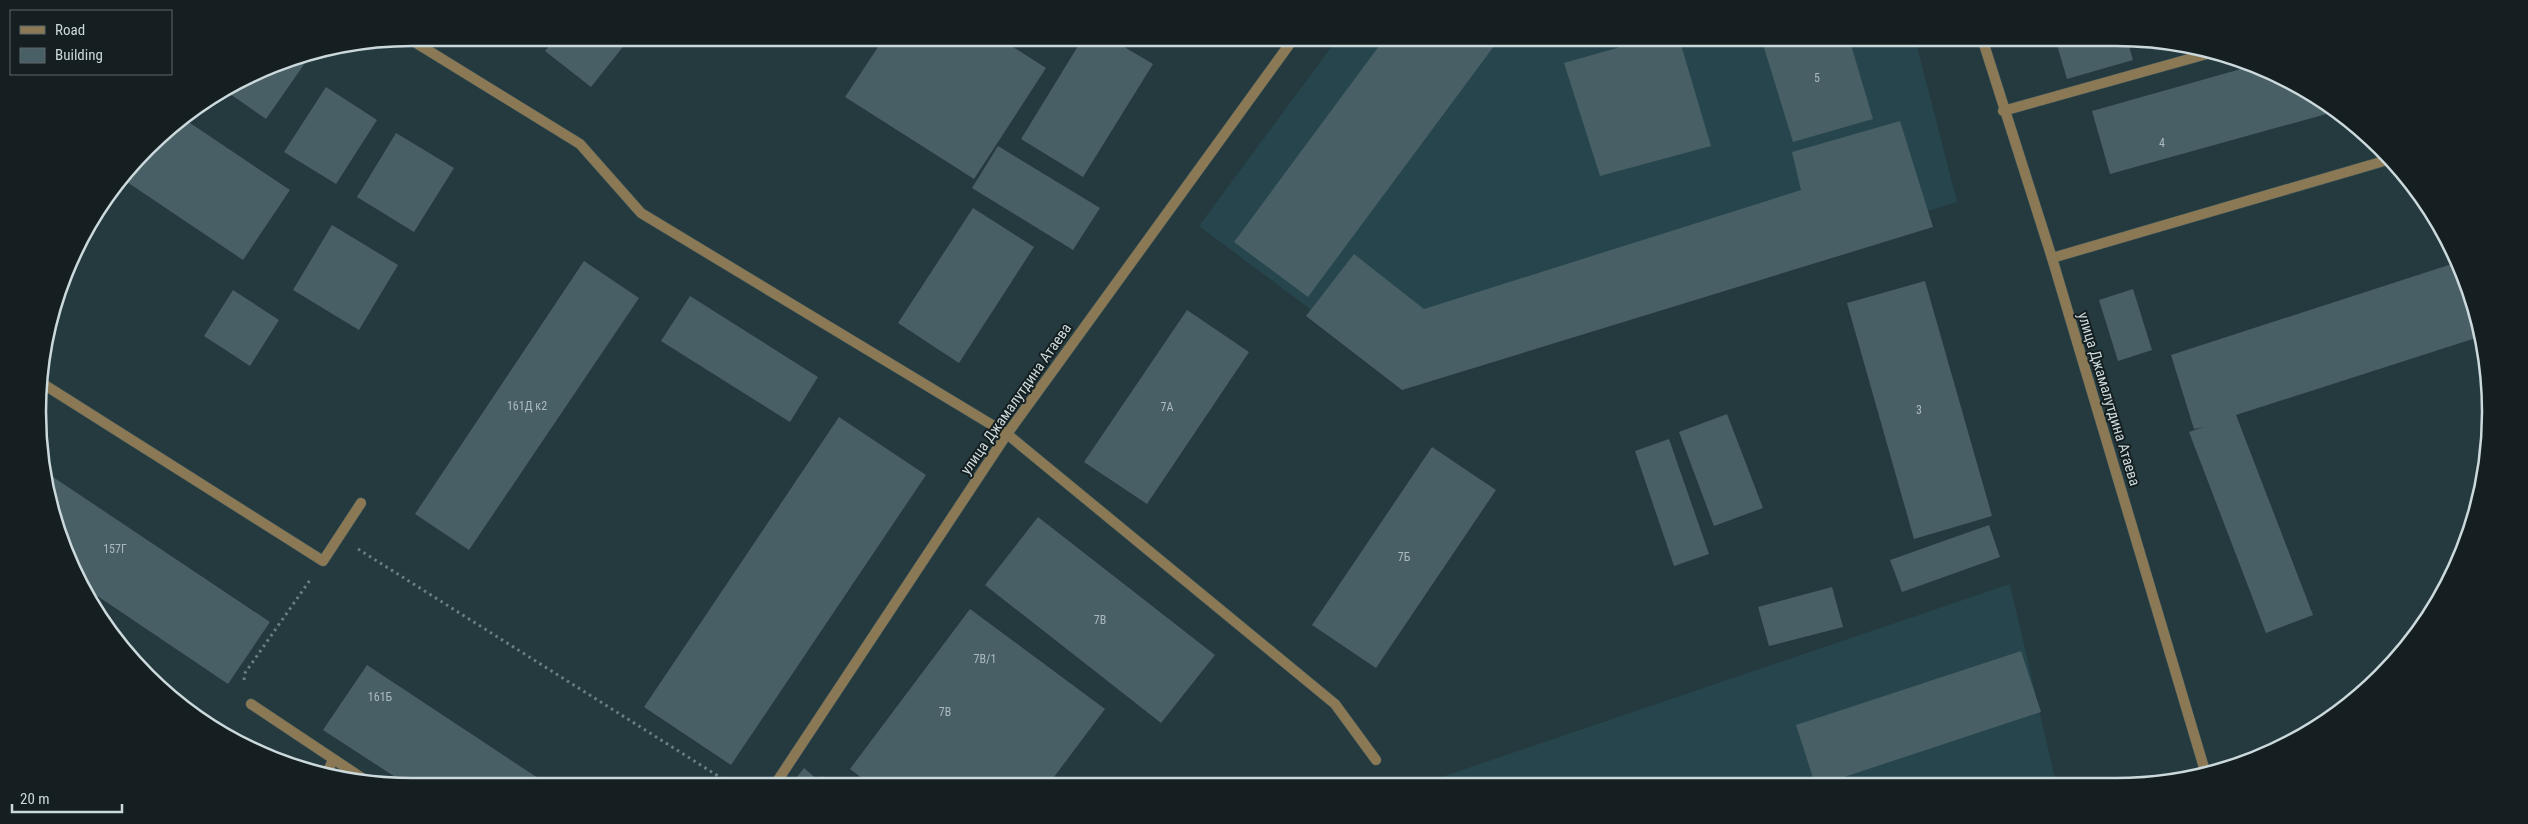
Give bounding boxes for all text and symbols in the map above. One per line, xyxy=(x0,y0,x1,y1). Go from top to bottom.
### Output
legend xyxy=(10,10,172,75)
text: Road xyxy=(55,21,85,39)
text: Building xyxy=(55,46,103,64)
house number: 5 xyxy=(1814,71,1820,85)
house number: 4 xyxy=(2159,136,2165,150)
street label: улица Джамалутдина Атаева xyxy=(2074,310,2144,488)
street label: улица Джамалутдина Атаева xyxy=(957,320,1075,478)
house number: 161Д к2 xyxy=(507,399,547,413)
house number: 7А xyxy=(1161,400,1174,414)
house number: 3 xyxy=(1916,403,1922,417)
house number: 157Г xyxy=(103,542,127,556)
house number: 7Б xyxy=(1398,550,1411,564)
house number: 7В xyxy=(1094,613,1106,627)
house number: 7В/1 xyxy=(974,652,996,666)
house number: 161Б xyxy=(368,690,393,704)
house number: 7В xyxy=(939,705,951,719)
scale bar xyxy=(12,782,122,814)
text: 20 m xyxy=(20,790,50,808)

